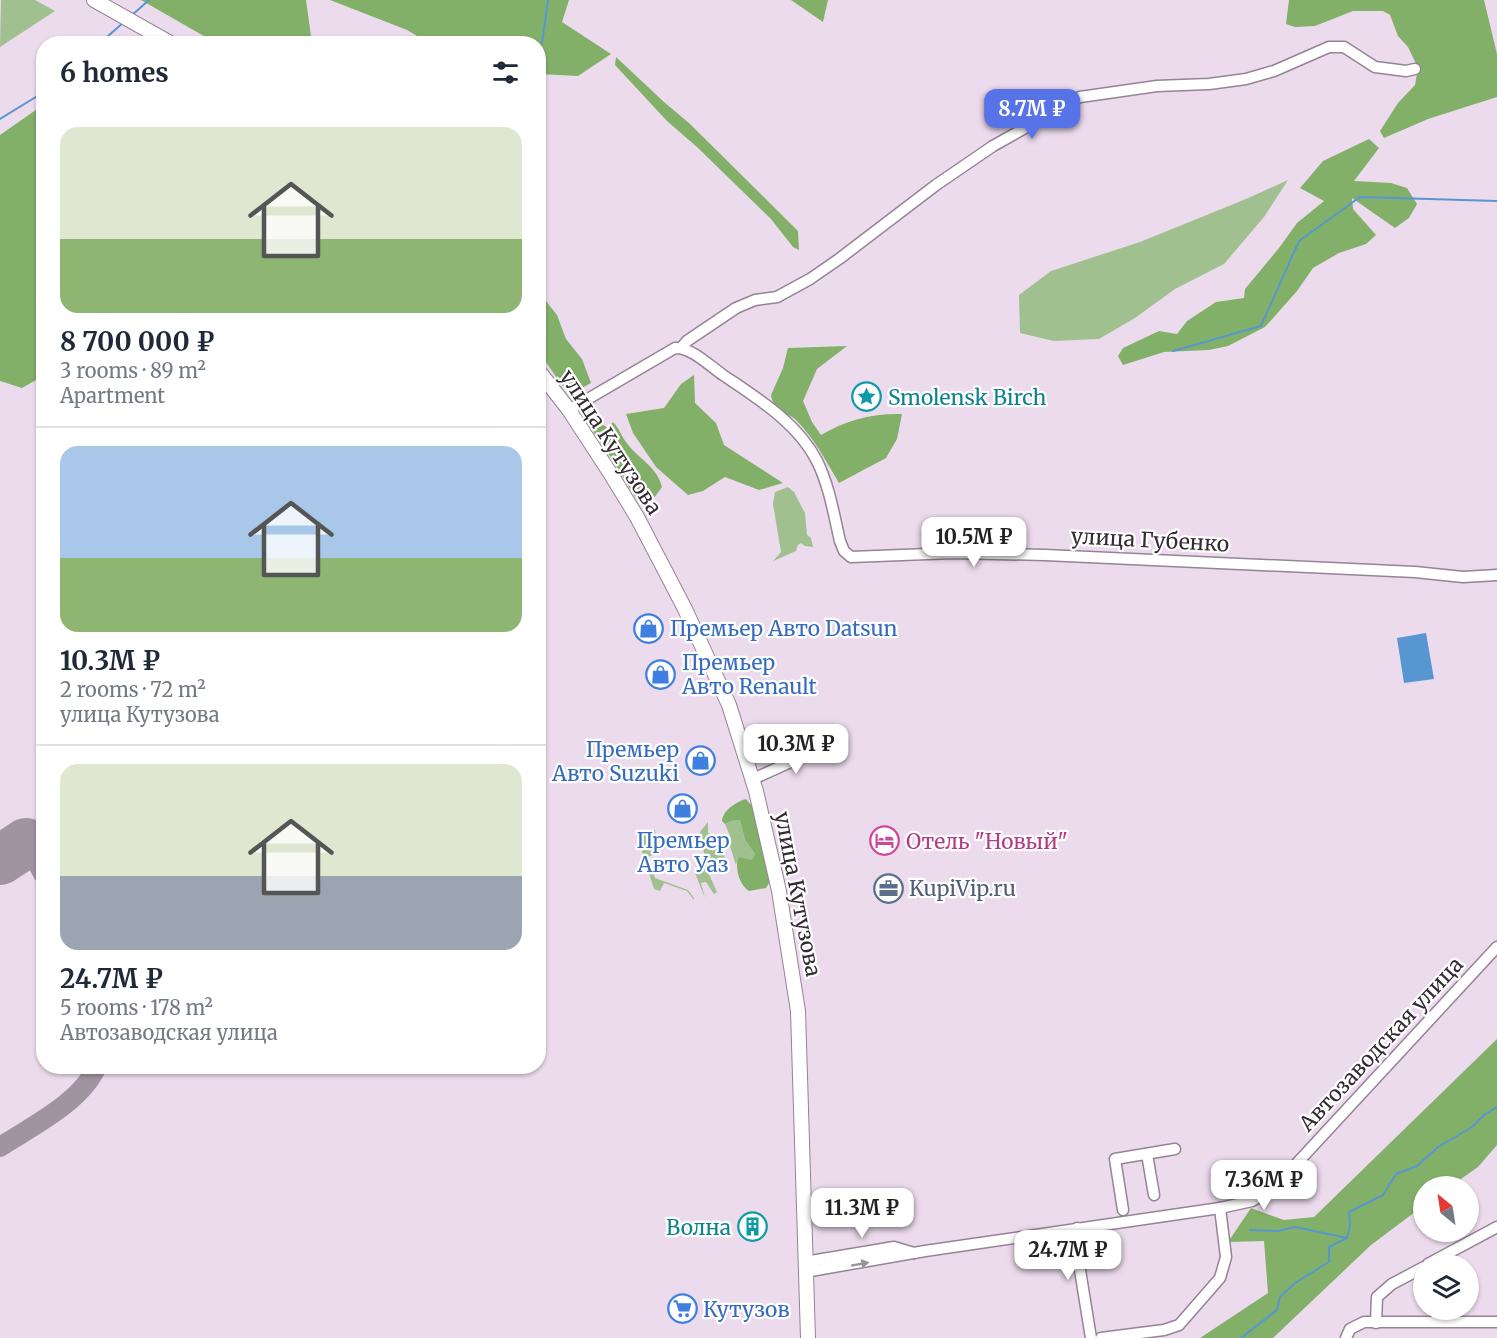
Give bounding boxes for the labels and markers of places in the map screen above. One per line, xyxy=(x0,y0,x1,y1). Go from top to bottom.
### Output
pin: 8.7M ₽ xyxy=(983,89,1081,140)
place icon: Smolensk Birch xyxy=(851,381,883,413)
place label: Smolensk Birch xyxy=(888,384,1047,411)
pin: 10.5M ₽ xyxy=(919,517,1029,568)
shop icon: Премьер Авто Datsun xyxy=(633,612,665,644)
place label: Премьер Авто Datsun xyxy=(670,615,898,642)
place label: Премьер Авто Renault xyxy=(681,649,817,700)
shop icon: Премьер Авто Renault xyxy=(645,658,677,690)
pin: 10.3M ₽ xyxy=(741,724,851,775)
place label: Премьер Авто Suzuki xyxy=(551,736,679,787)
shop icon: Премьер Авто Suzuki xyxy=(684,745,716,777)
shop icon: Премьер Авто Уаз xyxy=(667,793,699,825)
hotel icon: Отель "Новый" xyxy=(869,825,901,857)
place label: Премьер Авто Уаз xyxy=(636,827,730,878)
place label: Отель "Новый" xyxy=(906,828,1068,855)
office icon: KupiVip.ru xyxy=(872,872,904,904)
place label: KupiVip.ru xyxy=(909,875,1016,902)
pin: 7.36M ₽ xyxy=(1209,1160,1319,1211)
pin: 11.3M ₽ xyxy=(807,1188,917,1239)
building icon: Волна xyxy=(736,1211,768,1243)
place label: Волна xyxy=(666,1214,731,1241)
pin: 24.7M ₽ xyxy=(1013,1230,1123,1281)
supermarket icon: Кутузов xyxy=(666,1293,698,1325)
place label: Кутузов xyxy=(703,1296,789,1323)

